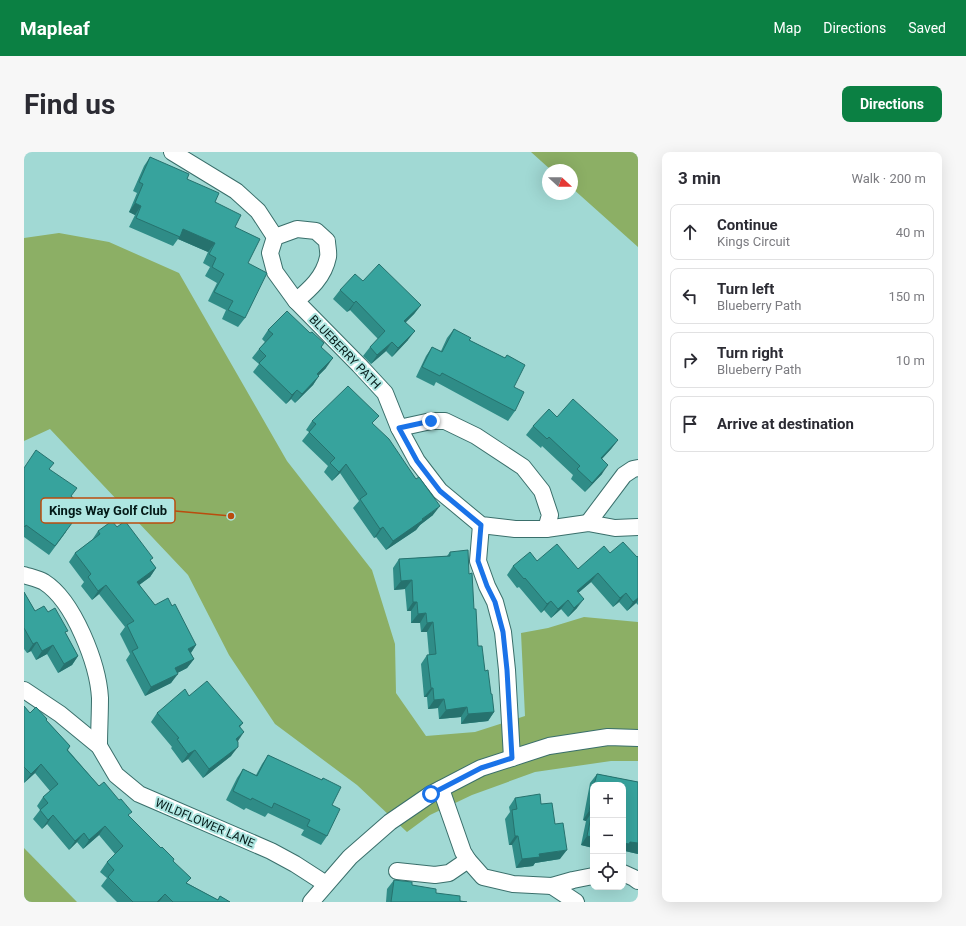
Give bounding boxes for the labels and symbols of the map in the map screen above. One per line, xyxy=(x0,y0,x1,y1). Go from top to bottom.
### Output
north arrow xyxy=(542,164,578,200)
street label: BLUEBERRY PATH xyxy=(306,312,384,392)
route end xyxy=(422,412,440,430)
callout: Kings Way Golf Club xyxy=(41,498,175,523)
text: Kings Way Golf Club xyxy=(49,503,167,518)
route start xyxy=(422,785,440,803)
street label: WILDFLOWER LANE xyxy=(153,796,257,850)

